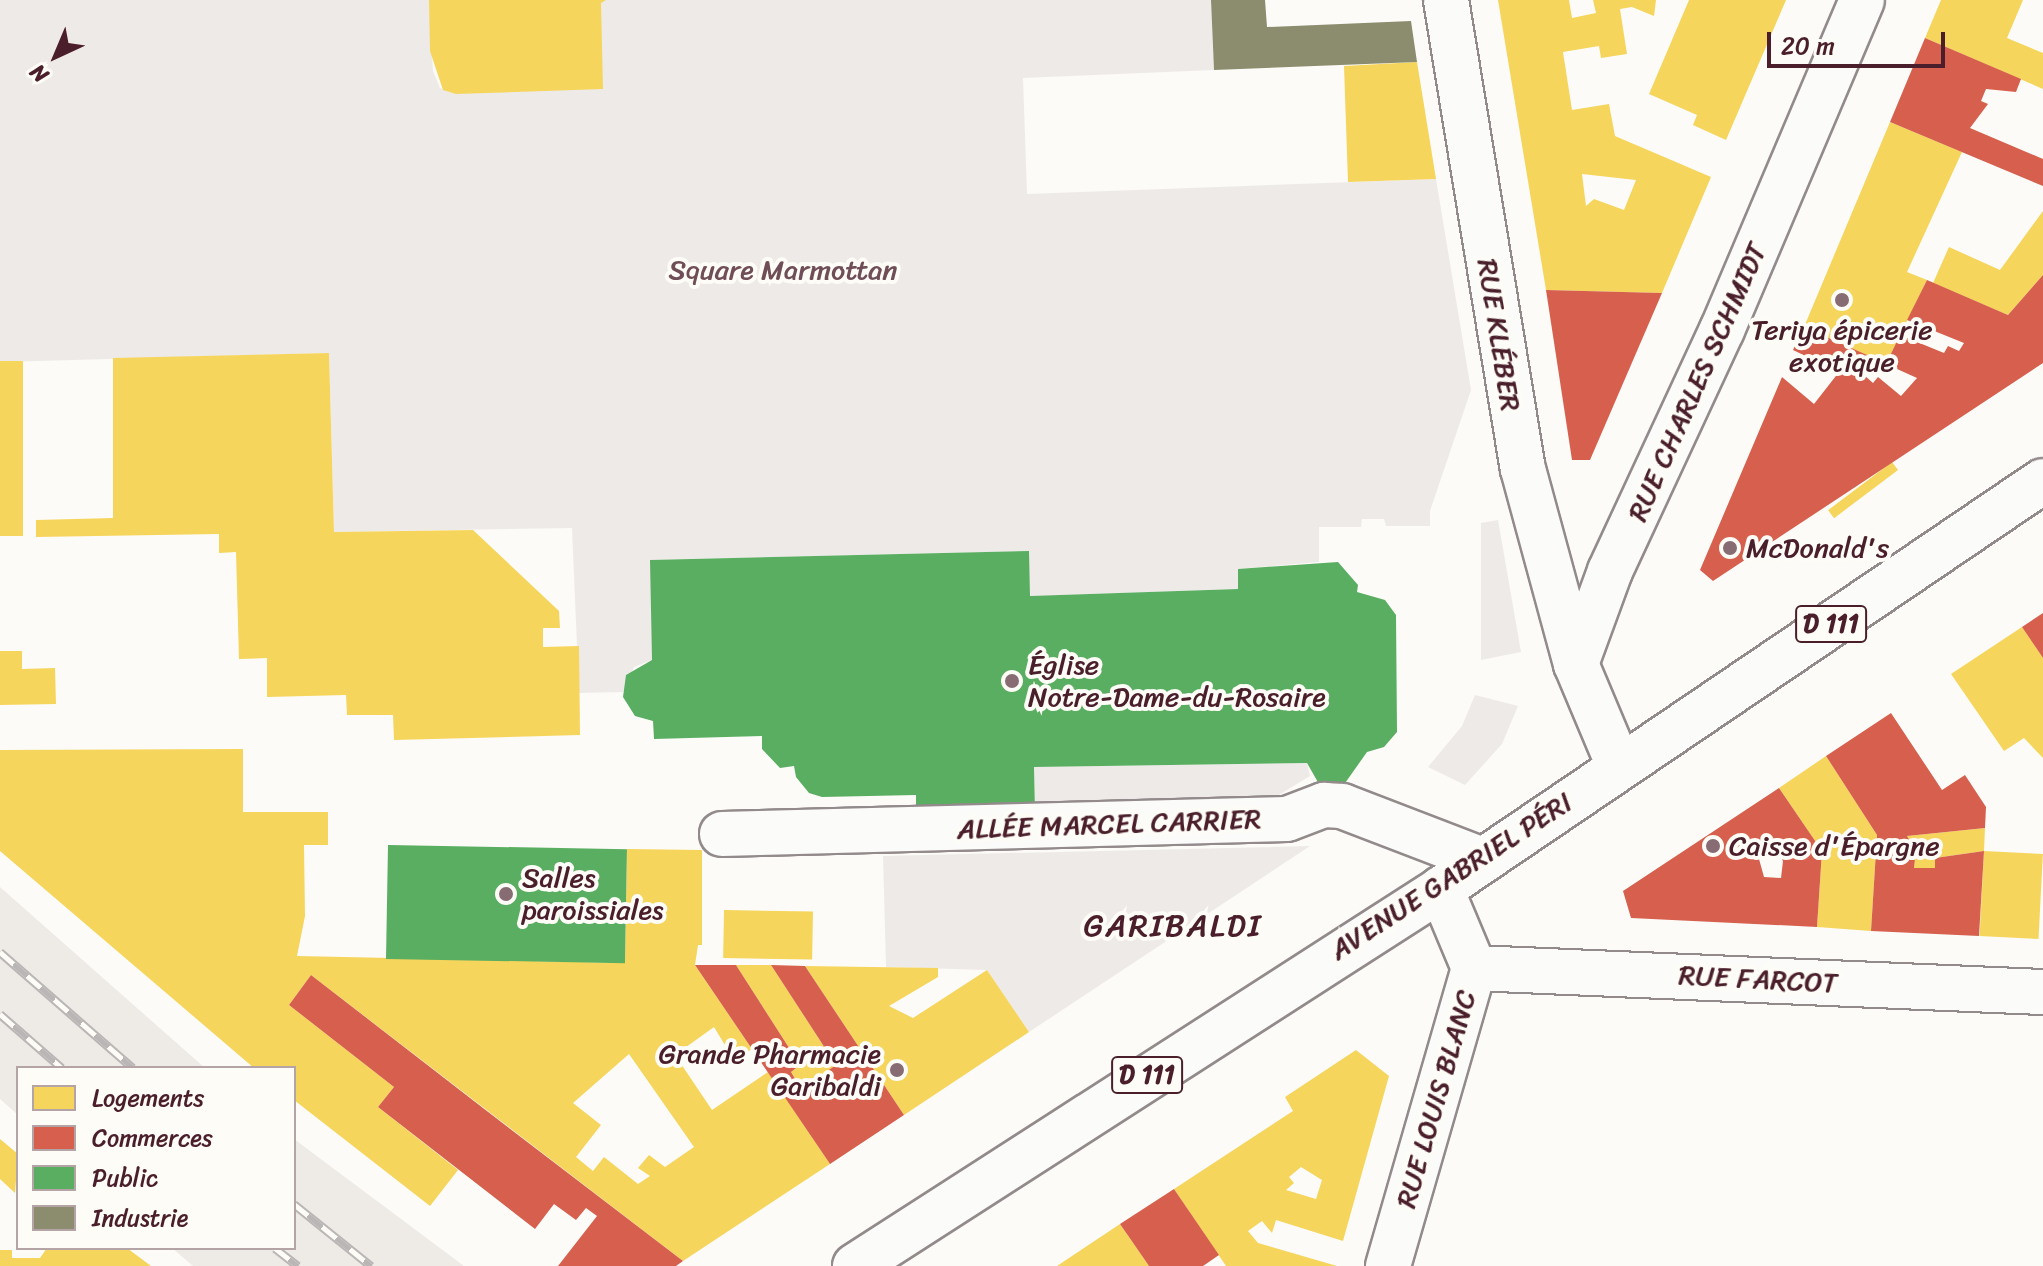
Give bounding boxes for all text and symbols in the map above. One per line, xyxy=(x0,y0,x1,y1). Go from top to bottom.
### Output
north arrow xyxy=(16,16,96,96)
scale bar xyxy=(1771,16,1949,66)
text: 20 m xyxy=(1781,25,1835,67)
text: N xyxy=(20,54,58,93)
street label: RUE CHARLES SCHMIDT xyxy=(1620,237,1774,527)
park label: Square Marmottan xyxy=(668,253,898,287)
street label: RUE KLÉBER xyxy=(1470,256,1528,414)
marker: Teriya épicerie exotique xyxy=(1833,291,1851,309)
place label: Teriya épicerie exotique xyxy=(1751,313,1933,379)
place label: McDonald's xyxy=(1746,531,1889,565)
marker: McDonald's xyxy=(1721,539,1739,557)
road number: D 111 xyxy=(1795,602,1867,646)
place label: Église Notre-Dame-du-Rosaire xyxy=(1028,648,1326,714)
marker: Église Notre-Dame-du-Rosaire xyxy=(1003,672,1021,690)
street label: AVENUE GABRIEL PÉRI xyxy=(1322,784,1580,968)
street label: ALLÉE MARCEL CARRIER xyxy=(957,802,1261,846)
place label: Caisse d'Épargne xyxy=(1729,829,1940,863)
marker: Caisse d'Épargne xyxy=(1704,837,1722,855)
place label: Salles paroissiales xyxy=(522,861,663,927)
marker: Salles paroissiales xyxy=(497,885,515,903)
district label: GARIBALDI xyxy=(1085,907,1261,945)
street label: RUE FARCOT xyxy=(1679,958,1837,1000)
street label: RUE LOUIS BLANC xyxy=(1389,985,1483,1213)
place label: Grande Pharmacie Garibaldi xyxy=(658,1037,881,1103)
road number: D 111 xyxy=(1111,1053,1183,1097)
marker: Grande Pharmacie Garibaldi xyxy=(888,1061,906,1079)
legend xyxy=(16,1066,296,1250)
text: Logements xyxy=(92,1077,204,1119)
text: Commerces xyxy=(92,1117,213,1159)
text: Public xyxy=(92,1157,158,1199)
text: Industrie xyxy=(92,1197,188,1239)

